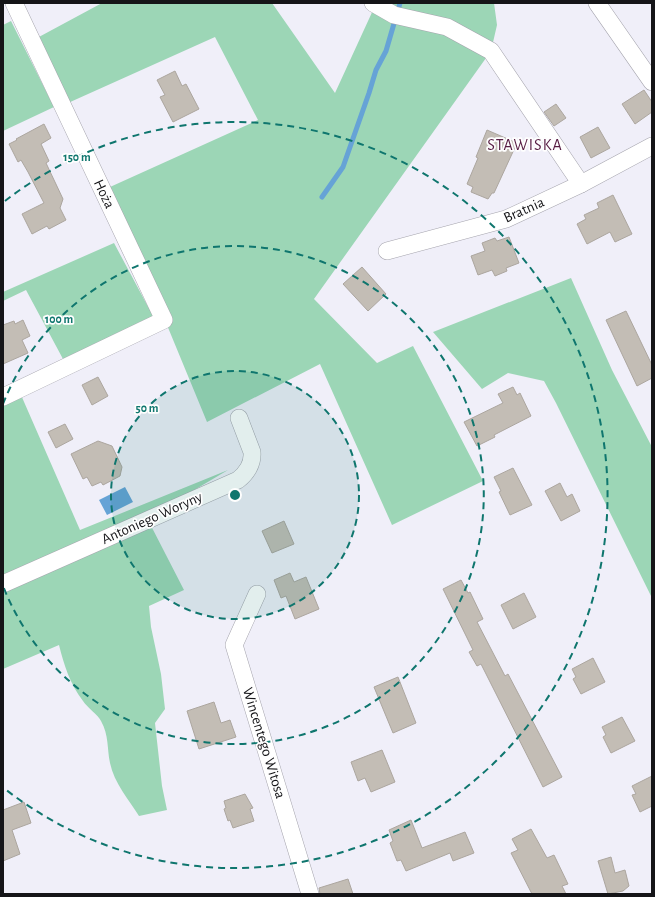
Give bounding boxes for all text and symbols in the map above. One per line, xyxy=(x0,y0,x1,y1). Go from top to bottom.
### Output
district label: STAWISKA xyxy=(487,137,563,153)
text: 150 m xyxy=(63,151,91,163)
street label: Hoża xyxy=(91,177,117,211)
street label: Bratnia xyxy=(501,194,547,226)
text: 100 m xyxy=(45,313,73,325)
text: 50 m xyxy=(136,402,159,414)
centre of rings xyxy=(228,488,242,502)
street label: Antoniego Woryny xyxy=(99,489,205,547)
street label: Wincentego Witosa xyxy=(240,686,288,800)

